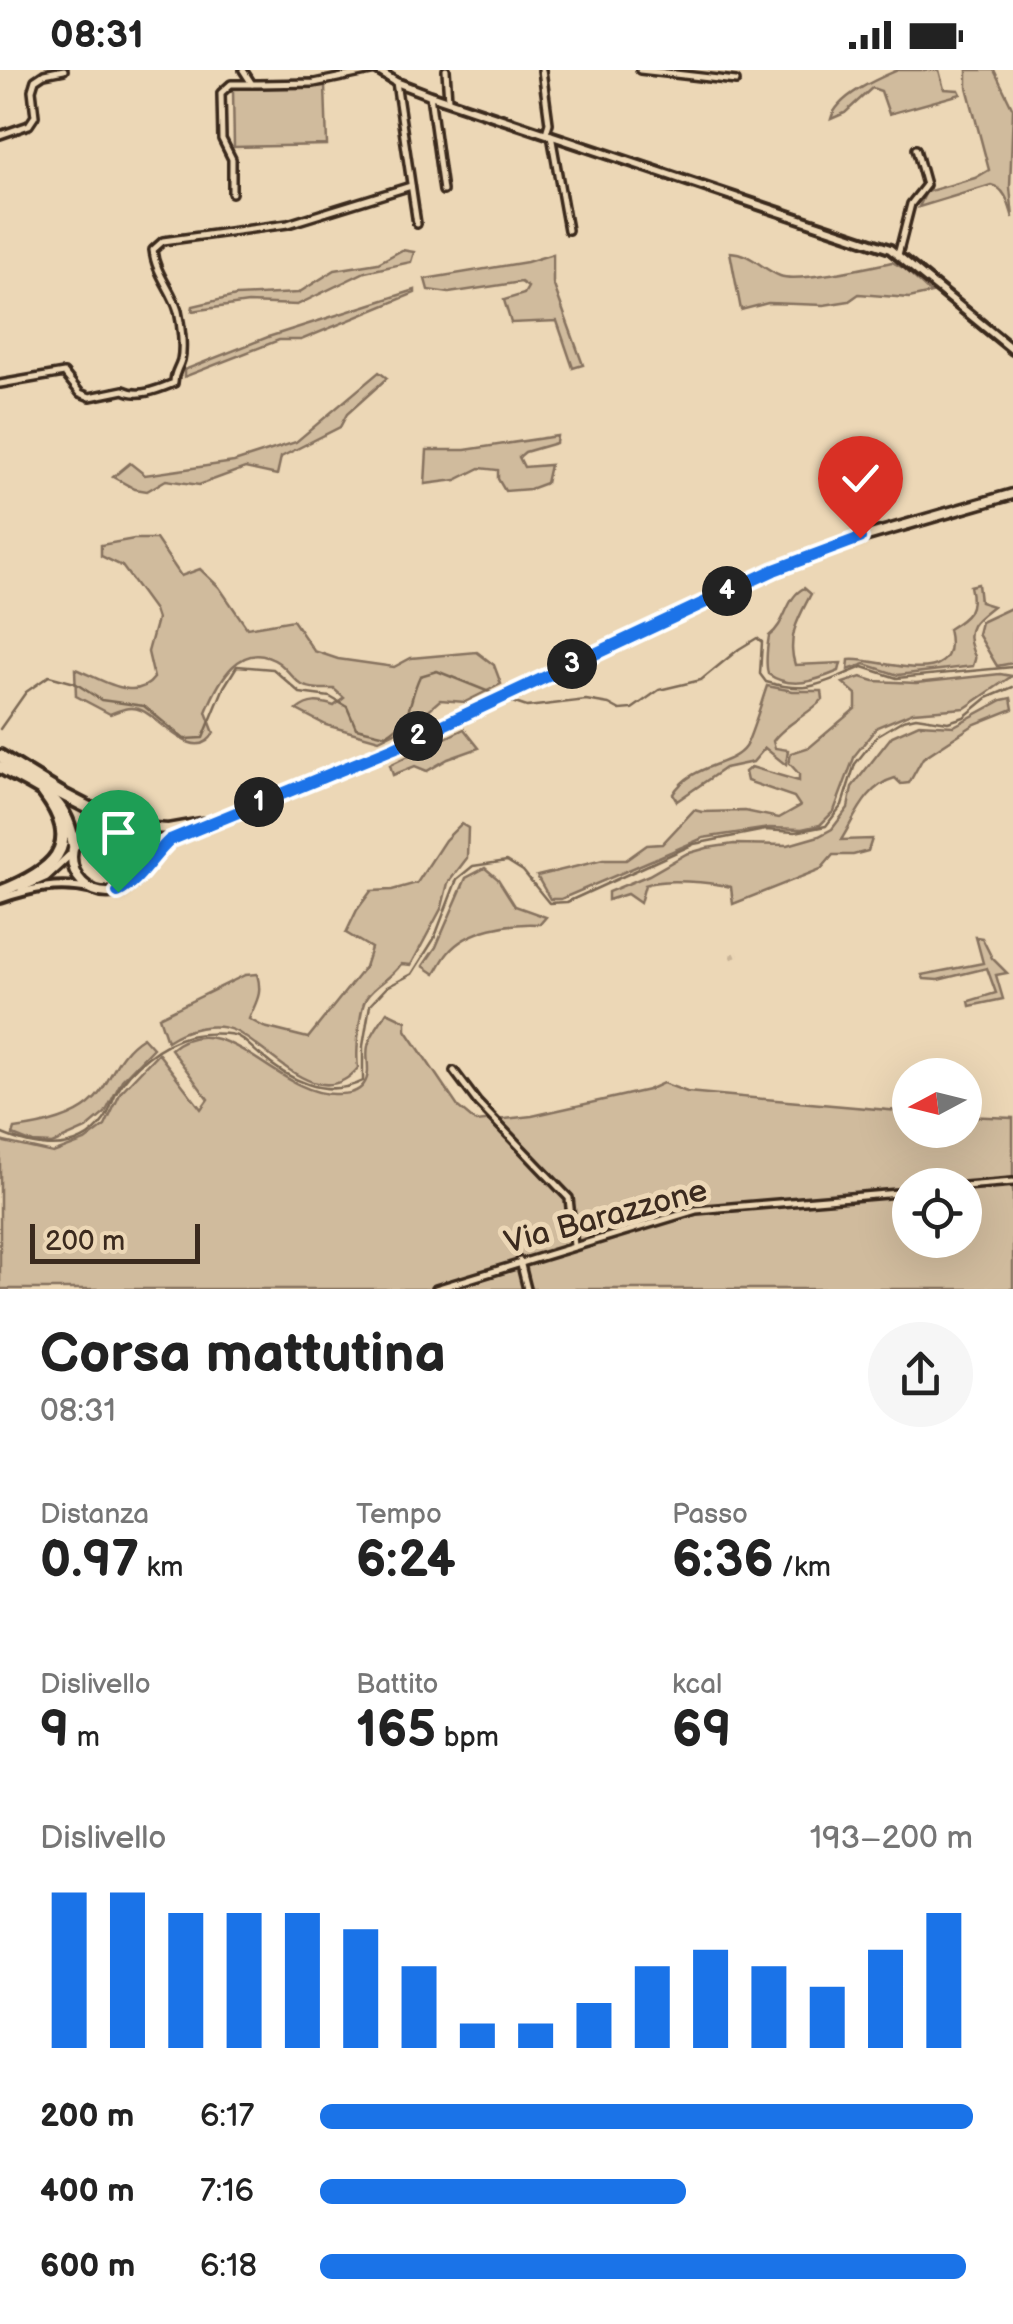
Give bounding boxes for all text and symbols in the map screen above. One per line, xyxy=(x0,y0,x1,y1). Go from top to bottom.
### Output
text: 08:31 xyxy=(50,13,144,58)
pin xyxy=(818,436,903,539)
icon: check xyxy=(833,451,888,506)
pin: 4 xyxy=(702,566,752,616)
text: 4 xyxy=(719,574,735,607)
pin: 3 xyxy=(547,639,597,689)
text: 3 xyxy=(564,647,580,680)
pin: 2 xyxy=(393,711,443,761)
text: 2 xyxy=(410,719,426,752)
pin: 1 xyxy=(234,777,284,827)
text: 1 xyxy=(253,785,265,818)
pin xyxy=(76,790,161,893)
icon: arrive xyxy=(91,805,146,860)
north arrow xyxy=(892,1058,982,1148)
map controls xyxy=(892,1058,982,1258)
button: locate xyxy=(892,1168,982,1258)
street label: Via Barazzone xyxy=(500,1171,712,1263)
scale bar xyxy=(30,1219,200,1264)
text: 200 m xyxy=(45,1225,125,1258)
text: Corsa mattutina xyxy=(40,1321,446,1388)
button: share xyxy=(868,1322,973,1427)
text: 08:31 xyxy=(40,1392,116,1431)
text: Distanza xyxy=(40,1498,149,1531)
text: Tempo xyxy=(356,1498,442,1531)
text: Passo xyxy=(672,1498,748,1531)
text: 0.97 xyxy=(40,1531,139,1591)
text: 6:24 xyxy=(356,1531,456,1591)
text: 6:36 xyxy=(672,1531,774,1591)
text: km xyxy=(139,1551,184,1584)
text: /km xyxy=(774,1551,831,1584)
text: Dislivello xyxy=(40,1668,151,1701)
text: Battito xyxy=(356,1668,438,1701)
text: kcal xyxy=(672,1668,722,1701)
text: 9 xyxy=(40,1701,69,1761)
text: 165 xyxy=(356,1701,436,1761)
text: 69 xyxy=(672,1701,732,1761)
text: m xyxy=(69,1721,100,1754)
text: bpm xyxy=(436,1721,499,1754)
text: Dislivello xyxy=(40,1819,166,1858)
text: 193–200 m xyxy=(810,1819,973,1858)
text: 200 m xyxy=(40,2097,134,2136)
text: 6:17 xyxy=(200,2097,254,2136)
text: 400 m xyxy=(40,2172,135,2211)
text: 7:16 xyxy=(200,2172,254,2211)
text: 600 m xyxy=(40,2247,135,2286)
text: 6:18 xyxy=(200,2247,257,2286)

